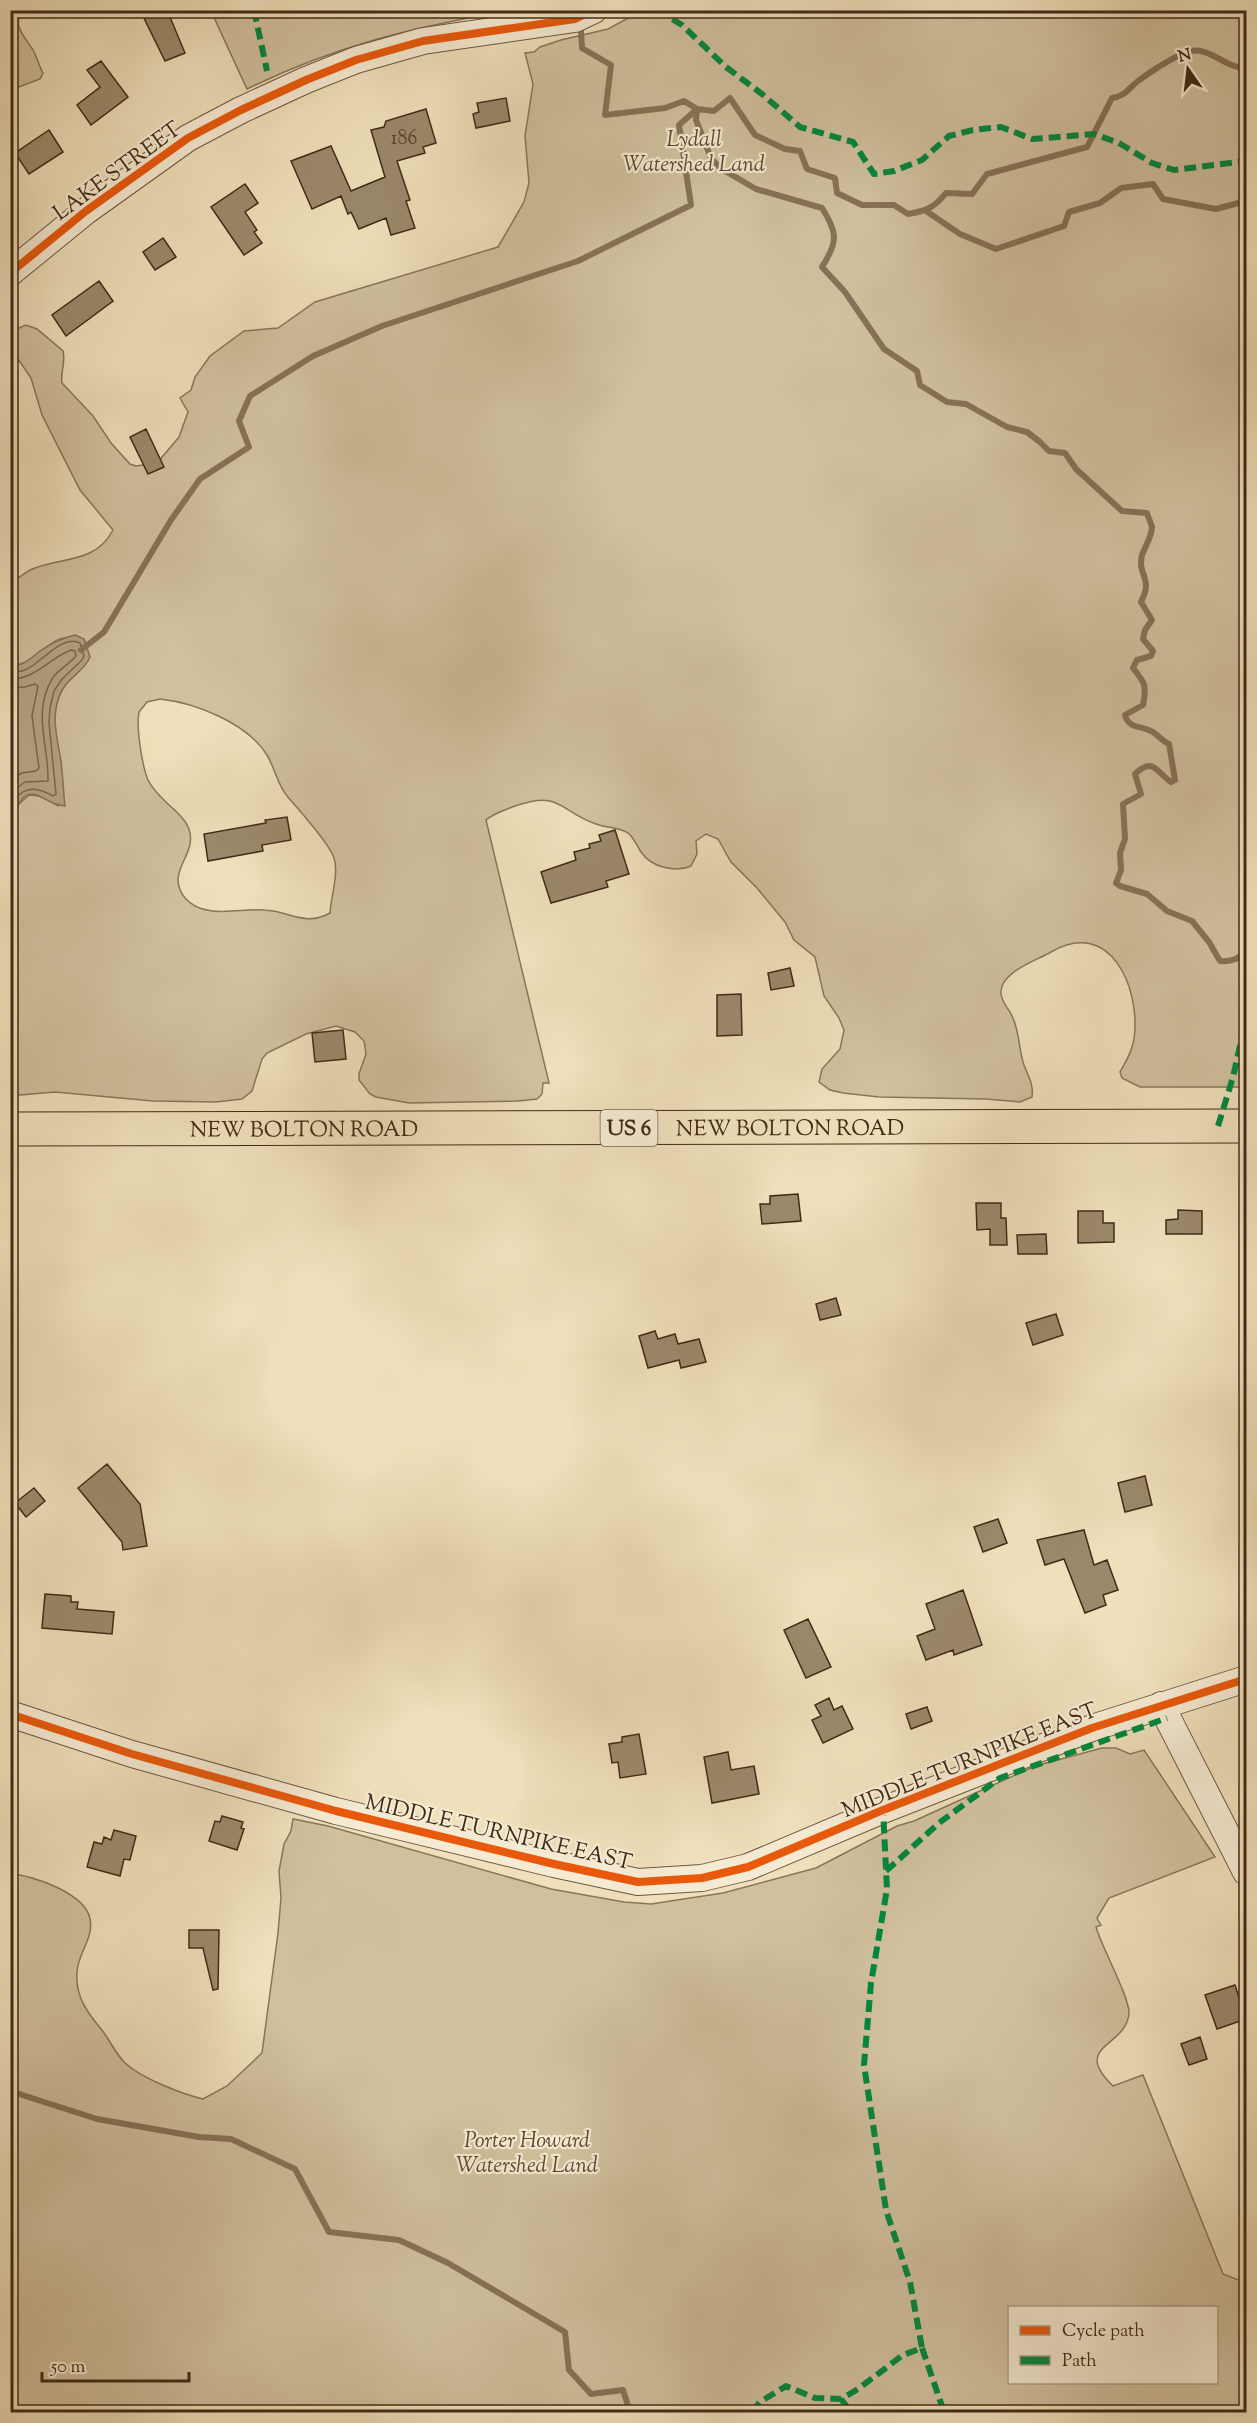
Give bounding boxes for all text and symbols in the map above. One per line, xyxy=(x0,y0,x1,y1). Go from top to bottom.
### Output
north arrow xyxy=(1158,39,1218,99)
text: N xyxy=(1176,44,1194,70)
street label: LAKE STREET xyxy=(47,115,189,230)
house number: 186 xyxy=(391,125,417,154)
park label: Lydall Watershed Land xyxy=(623,125,765,182)
road number: US 6 xyxy=(600,1110,658,1146)
street label: NEW BOLTON ROAD xyxy=(676,1114,904,1146)
street label: NEW BOLTON ROAD xyxy=(190,1115,418,1148)
street label: MIDDLE TURNPIKE EAST xyxy=(837,1696,1103,1828)
street label: MIDDLE TURNPIKE EAST xyxy=(362,1788,636,1880)
park label: Porter Howard Watershed Land xyxy=(456,2126,598,2183)
legend xyxy=(1008,2306,1218,2384)
text: Cycle path xyxy=(1062,2319,1145,2345)
scale bar xyxy=(42,2345,189,2383)
text: Path xyxy=(1062,2349,1097,2375)
text: 50 m xyxy=(50,2355,86,2381)

